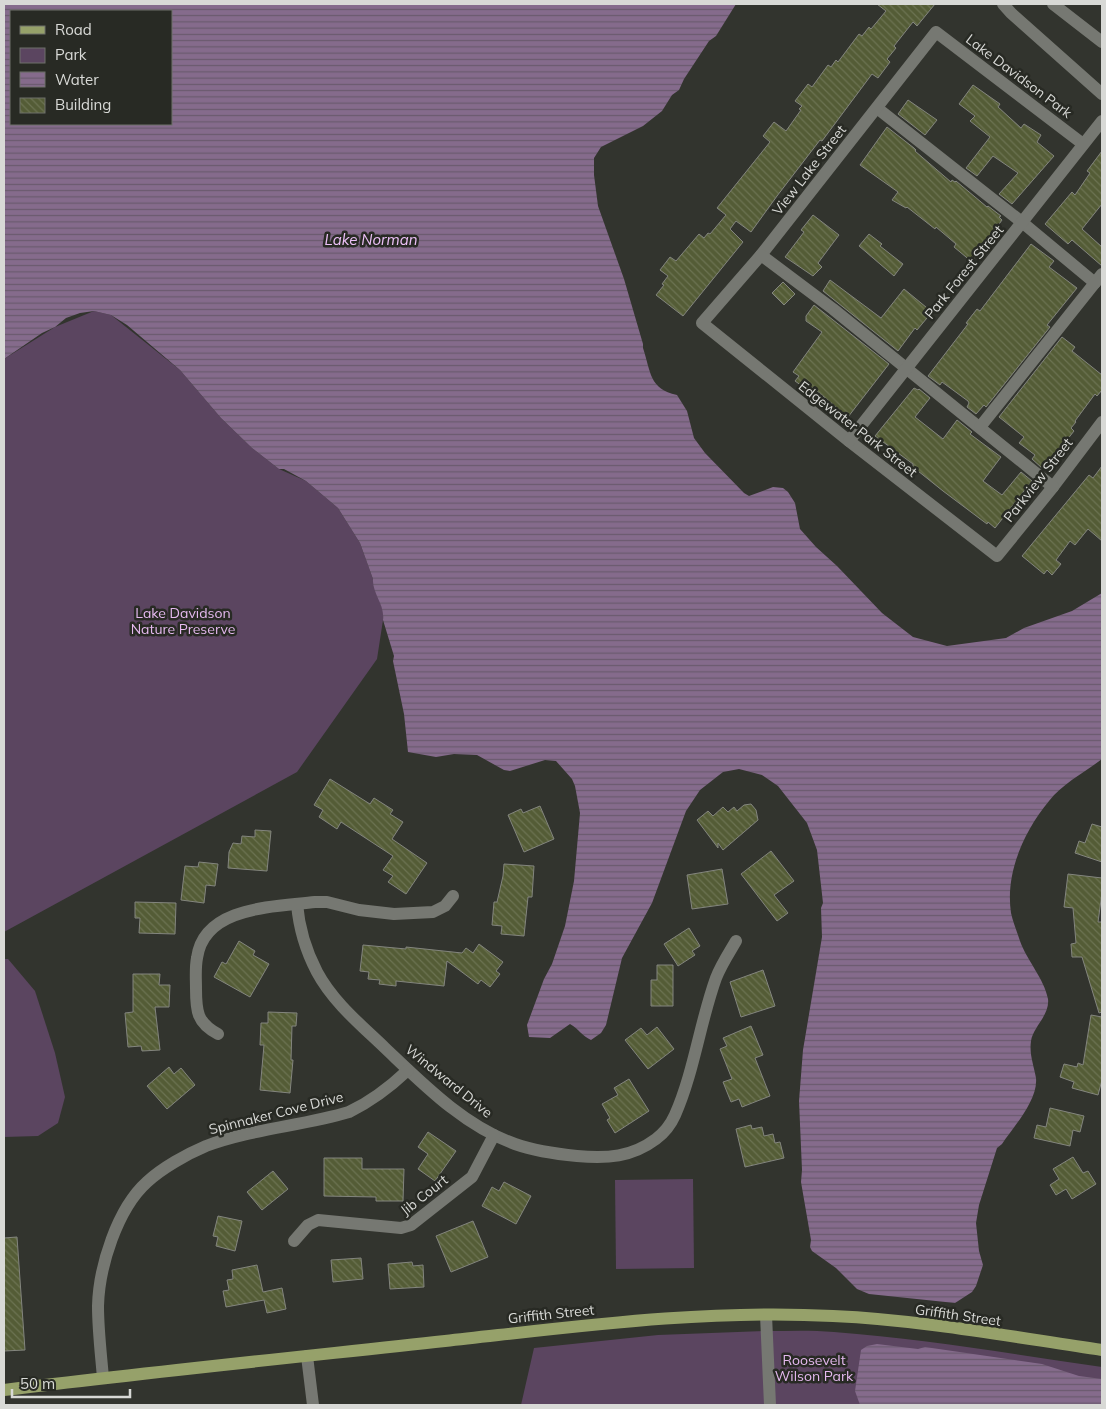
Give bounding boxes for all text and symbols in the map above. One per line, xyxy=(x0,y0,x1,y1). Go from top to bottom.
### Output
legend xyxy=(10,10,172,125)
text: Road xyxy=(55,20,92,39)
street label: Lake Davidson Park xyxy=(962,30,1076,122)
text: Park xyxy=(55,45,87,64)
text: Water xyxy=(55,70,99,89)
text: Building xyxy=(55,95,111,114)
street label: View Lake Street xyxy=(768,121,850,219)
street label: Park Forest Street xyxy=(921,221,1007,323)
water label: Lake Norman xyxy=(325,230,418,249)
street label: Edgewater Park Street xyxy=(795,377,921,481)
street label: Parkview Street xyxy=(999,434,1077,526)
park label: Lake Davidson Nature Preserve xyxy=(131,604,235,638)
street label: Windward Drive xyxy=(402,1040,496,1122)
street label: Spinnaker Cove Drive xyxy=(207,1088,345,1138)
street label: Jib Court xyxy=(397,1171,451,1219)
street label: Griffith Street xyxy=(914,1300,1002,1330)
street label: Griffith Street xyxy=(507,1301,595,1327)
park label: Roosevelt Wilson Park xyxy=(775,1351,854,1385)
scale bar xyxy=(12,1366,130,1398)
text: 50 m xyxy=(20,1374,55,1393)

